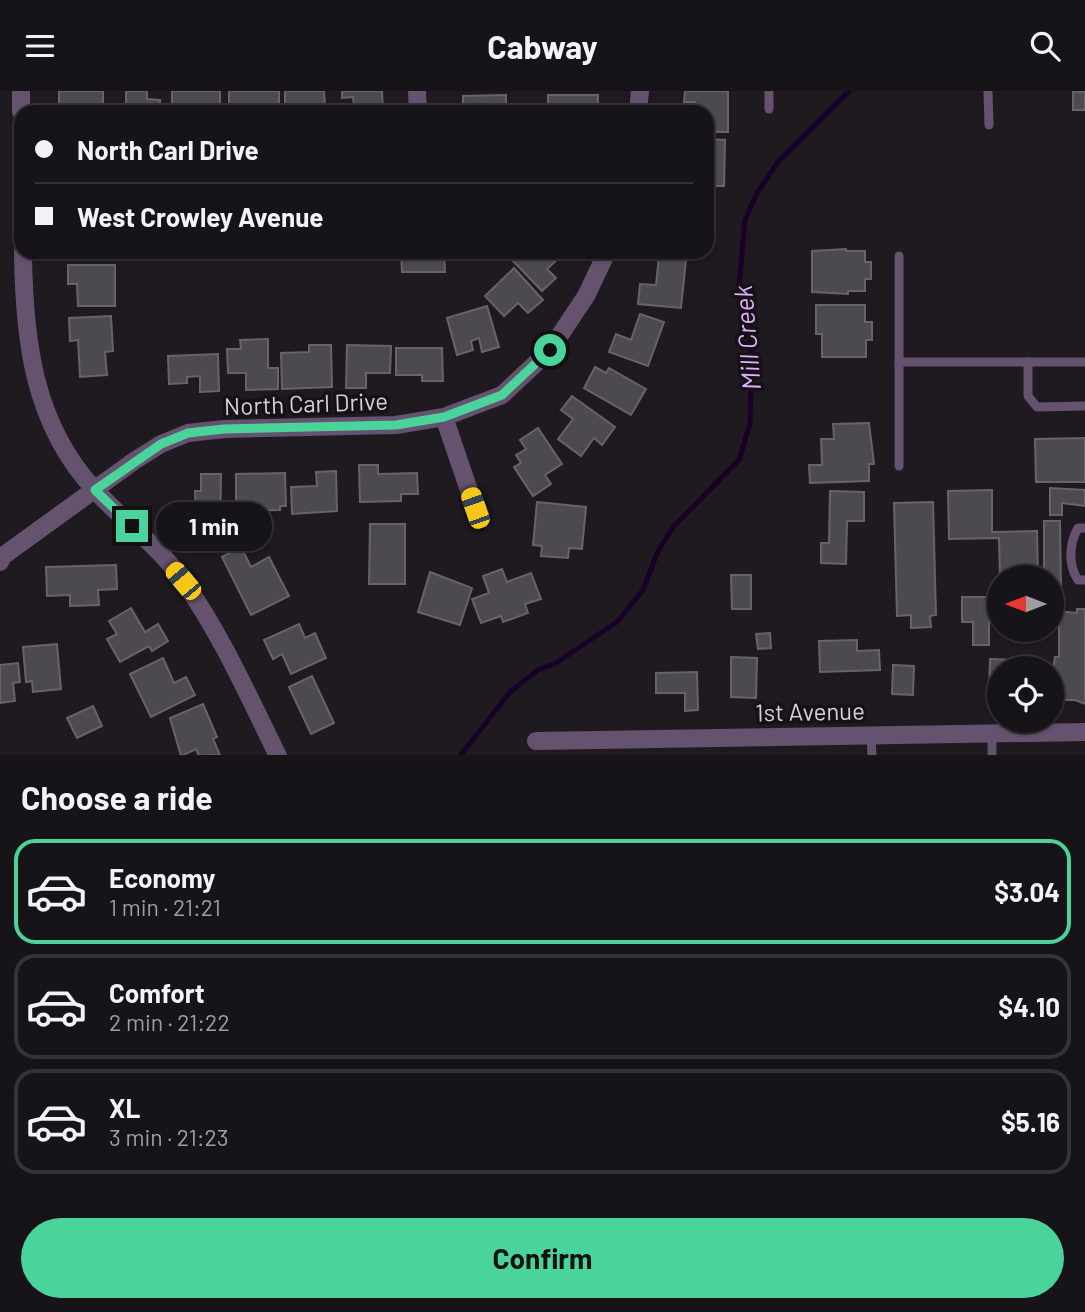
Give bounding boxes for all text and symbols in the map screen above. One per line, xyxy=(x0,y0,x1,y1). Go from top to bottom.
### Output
icon: menu xyxy=(21,27,59,65)
text: Cabway xyxy=(487,27,598,65)
icon: search xyxy=(1026,27,1064,65)
text: North Carl Drive xyxy=(77,134,259,165)
text: West Crowley Avenue xyxy=(77,201,324,232)
water label: Mill Creek xyxy=(726,284,766,392)
route start xyxy=(534,334,566,366)
street label: North Carl Drive xyxy=(224,386,388,420)
car xyxy=(459,485,492,531)
callout: 1 min xyxy=(156,501,272,551)
route end xyxy=(116,510,148,542)
text: 1 min xyxy=(189,512,239,540)
car xyxy=(162,558,205,604)
north arrow xyxy=(987,565,1064,642)
map controls xyxy=(987,565,1064,733)
button: locate xyxy=(987,656,1064,733)
street label: 1st Avenue xyxy=(755,696,865,726)
text: Choose a ride xyxy=(21,778,213,816)
icon: car xyxy=(25,860,88,923)
text: Economy xyxy=(109,862,215,893)
text: $3.04 xyxy=(994,876,1060,907)
text: 1 min · 21:21 xyxy=(109,893,221,921)
icon: car xyxy=(25,975,88,1038)
text: Comfort xyxy=(109,977,205,1008)
text: $4.10 xyxy=(998,991,1060,1022)
text: 2 min · 21:22 xyxy=(109,1008,230,1036)
icon: car xyxy=(25,1090,88,1153)
text: XL xyxy=(109,1092,140,1123)
text: $5.16 xyxy=(1001,1106,1060,1137)
text: 3 min · 21:23 xyxy=(109,1123,229,1151)
button: Confirm xyxy=(21,1218,1064,1298)

